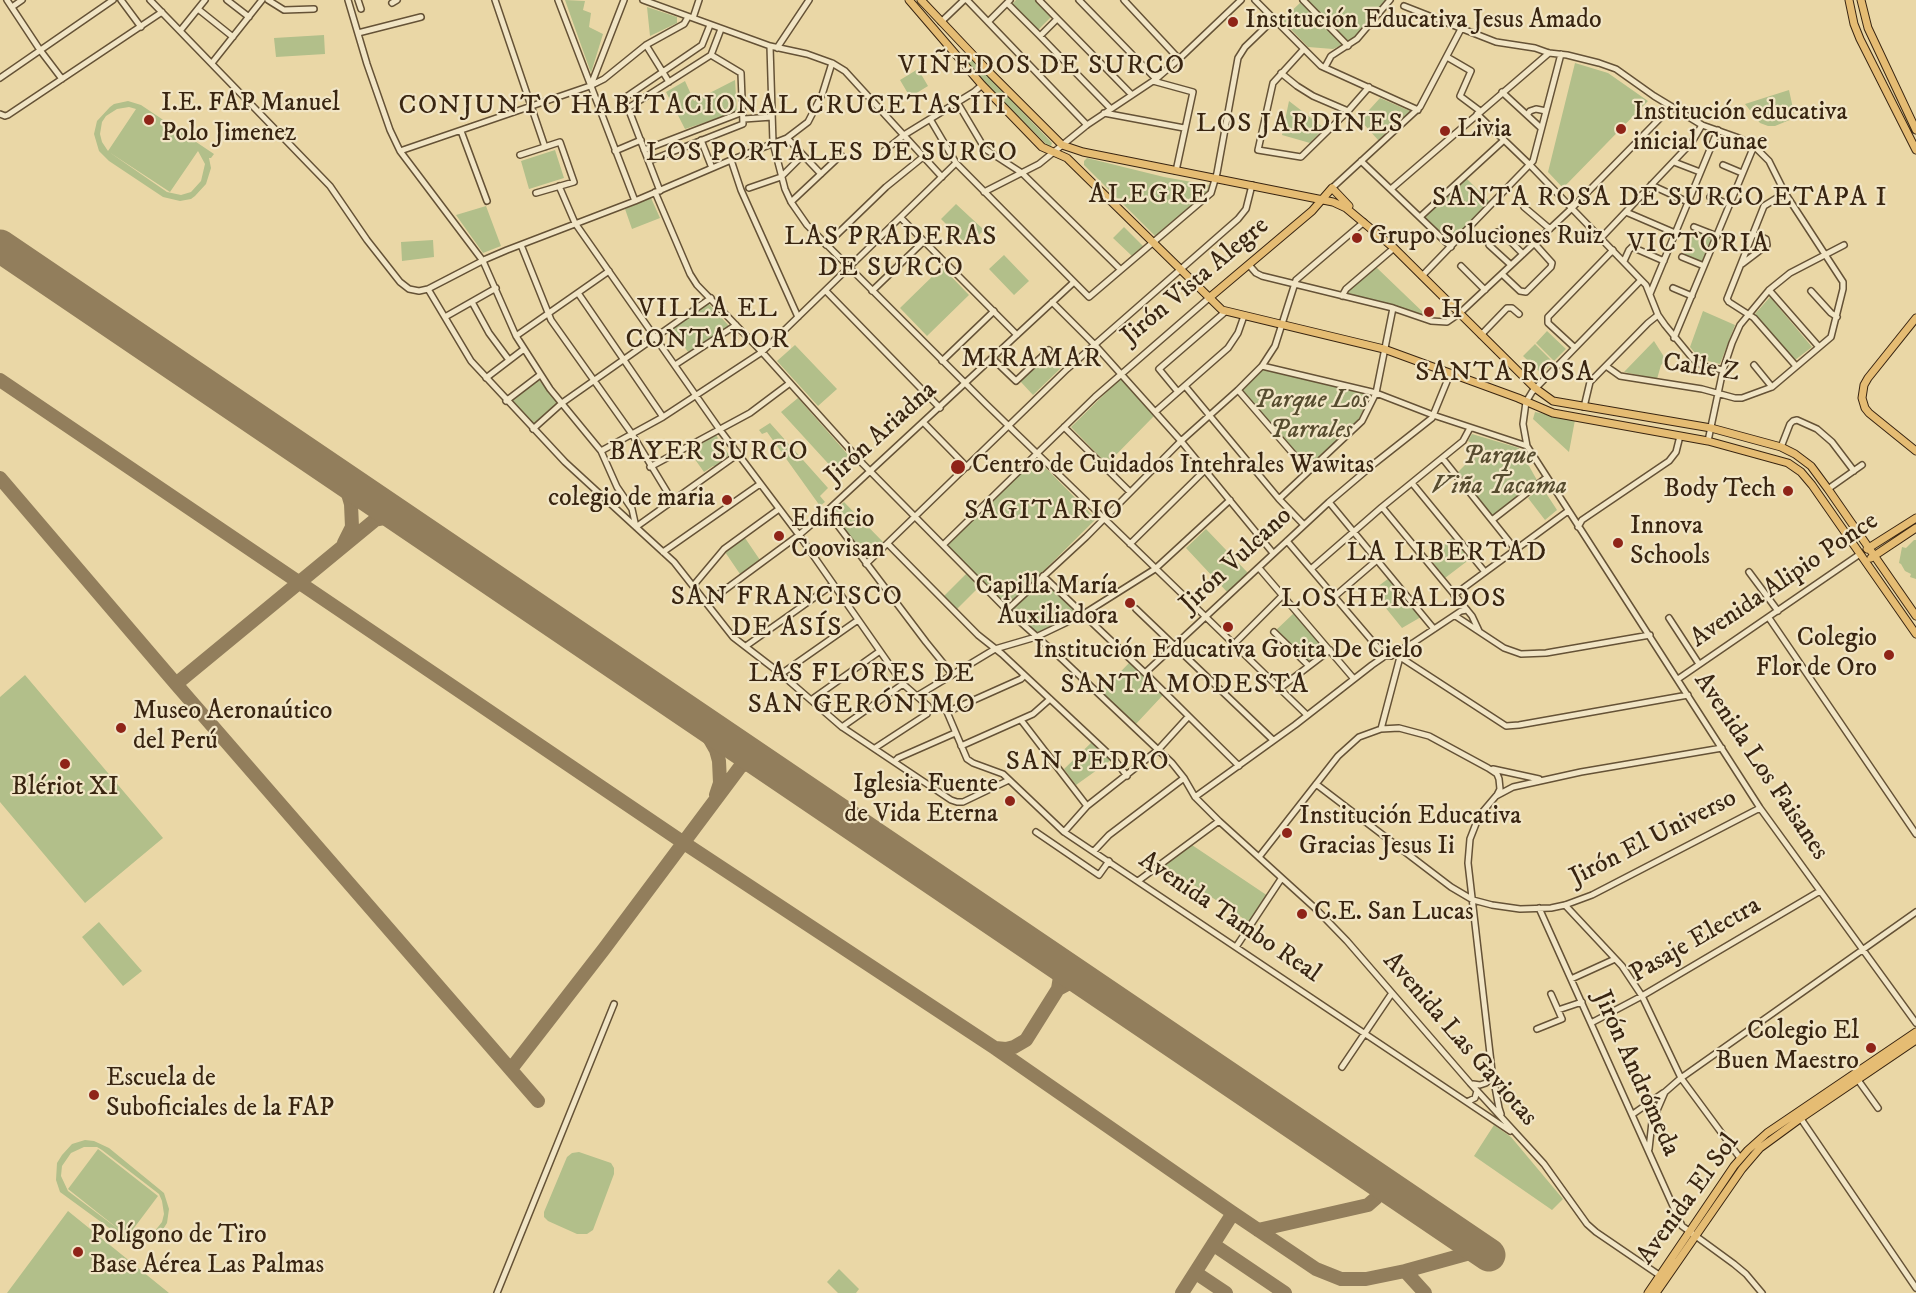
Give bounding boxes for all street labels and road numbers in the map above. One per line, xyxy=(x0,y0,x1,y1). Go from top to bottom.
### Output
street label: Jirón Vista Alegre xyxy=(1116,211,1276,353)
street label: Calle Z xyxy=(1661,348,1741,390)
street label: Jirón Ariadna xyxy=(820,376,944,492)
street label: Jirón Vulcano xyxy=(1175,501,1299,621)
street label: Avenida Alipio Ponce xyxy=(1685,507,1885,655)
street label: Avenida Los Faisanes xyxy=(1686,667,1834,867)
street label: Jirón El Universo xyxy=(1566,784,1742,894)
street label: Avenida Tambo Real xyxy=(1132,845,1326,991)
street label: Pasaje Electra xyxy=(1625,891,1767,991)
street label: Avenida Las Gaviotas xyxy=(1375,947,1543,1133)
street label: Jirón Andrómeda xyxy=(1585,987,1685,1161)
street label: Avenida El Sol xyxy=(1631,1129,1747,1271)

